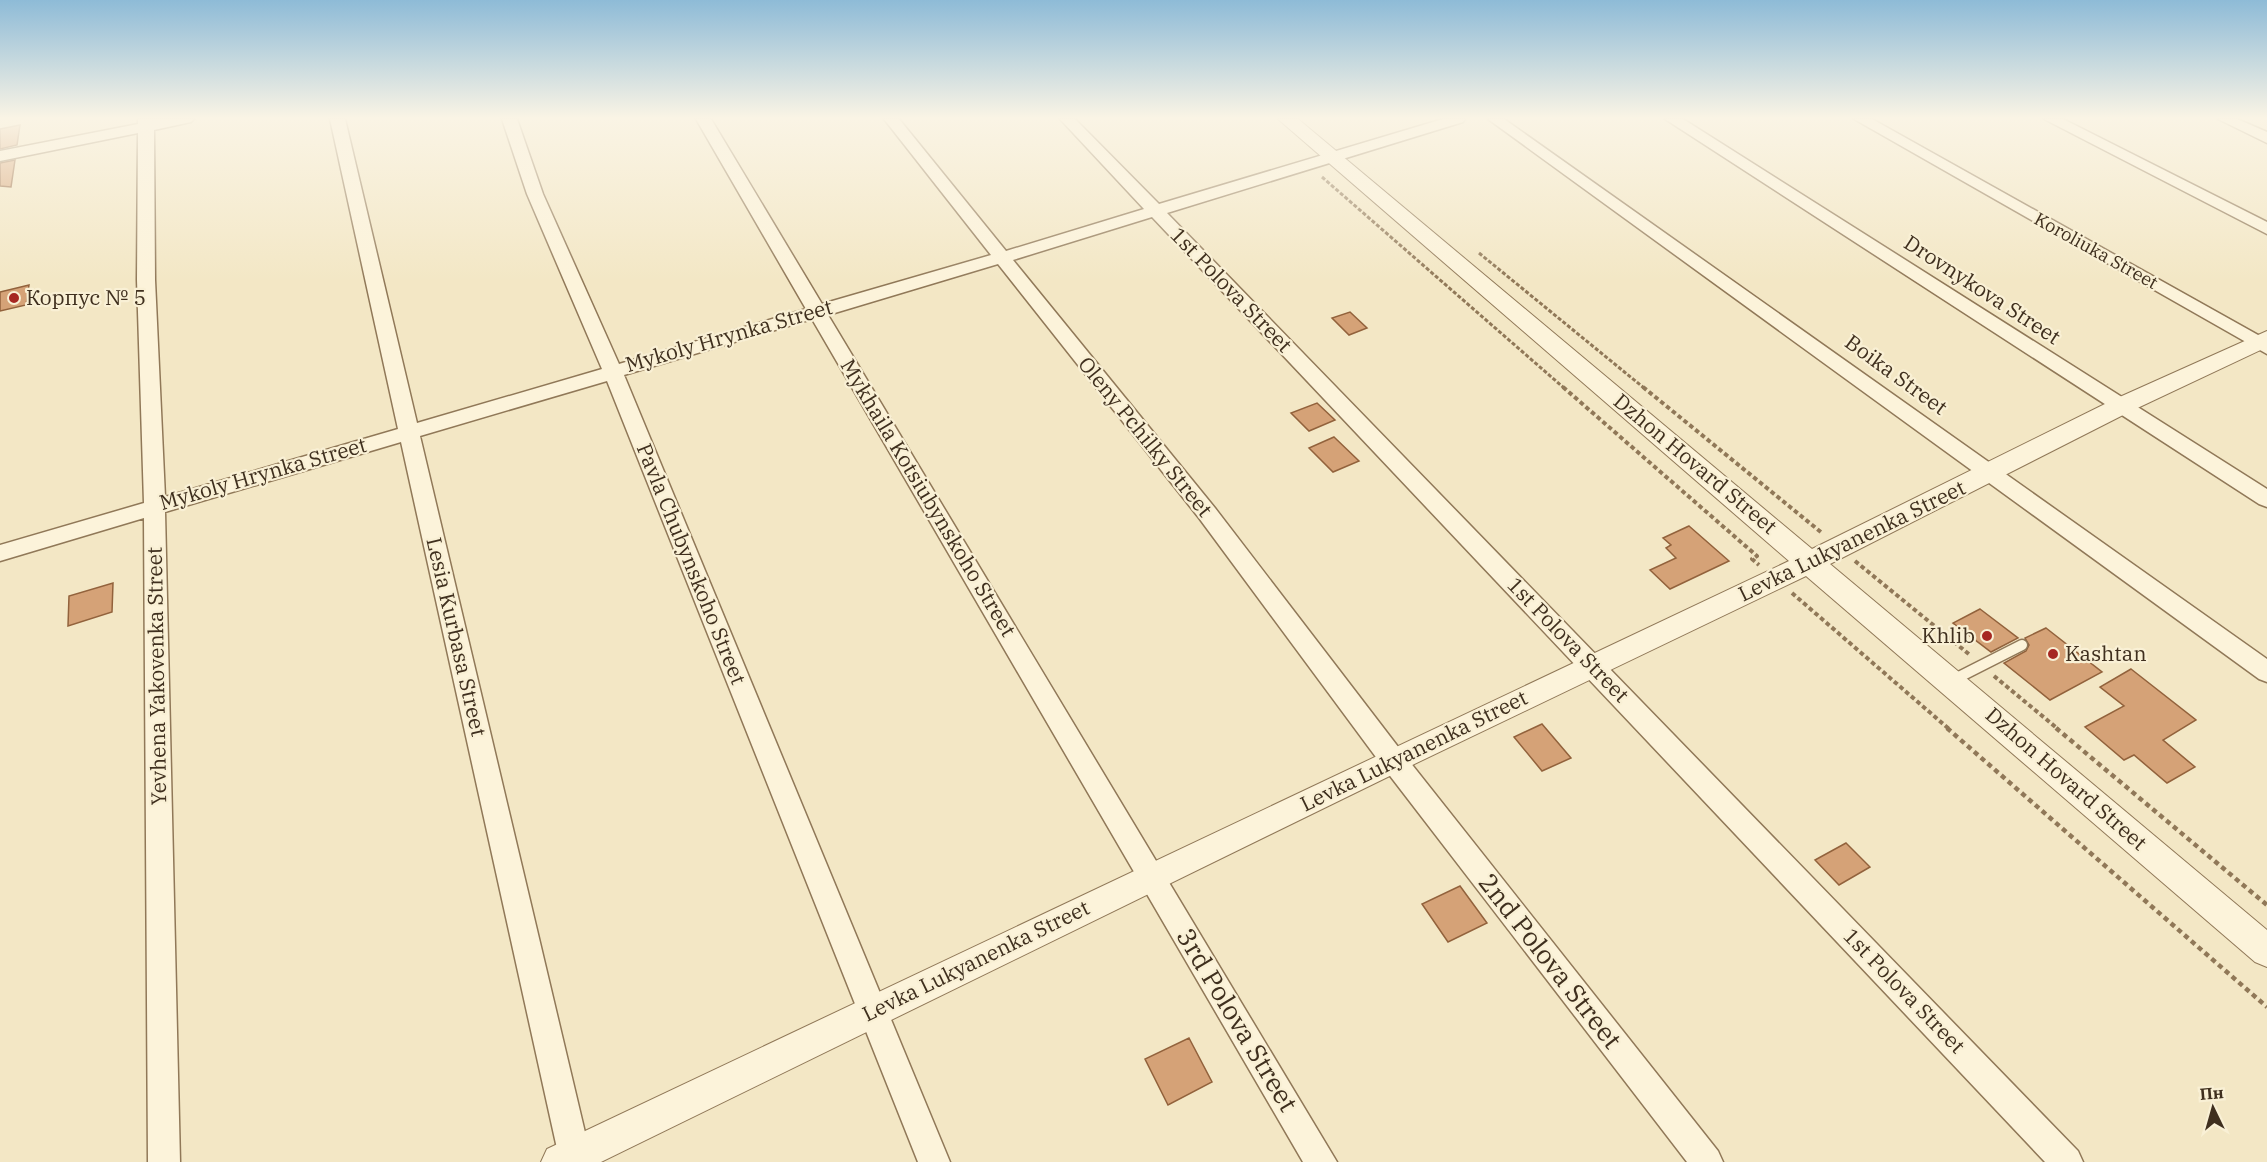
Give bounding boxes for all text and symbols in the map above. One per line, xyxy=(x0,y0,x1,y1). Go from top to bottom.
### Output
street label: Koroliuka Street xyxy=(2030,207,2162,294)
street label: 1st Polova Street xyxy=(1165,221,1299,358)
street label: Drovnykova Street xyxy=(1899,228,2066,350)
place label: Корпус № 5 xyxy=(26,283,146,311)
marker: Корпус № 5 xyxy=(7,291,21,305)
street label: Mykoly Hrynka Street xyxy=(622,292,836,378)
street label: Boika Street xyxy=(1840,328,1953,421)
street label: Oleny Pchilky Street xyxy=(1072,350,1219,522)
street label: Mykhaila Kotsiubynskoho Street xyxy=(835,354,1023,641)
street label: Dzhon Hovard Street xyxy=(1608,387,1783,540)
street label: Mykoly Hrynka Street xyxy=(156,430,370,516)
street label: Pavla Chubynskoho Street xyxy=(631,439,753,688)
street label: Levka Lukyanenka Street xyxy=(1733,473,1970,607)
street label: Lesia Kurbasa Street xyxy=(420,535,493,739)
street label: Yevhena Yakovenka Street xyxy=(140,546,172,806)
street label: 1st Polova Street xyxy=(1502,571,1636,708)
place label: Khlib xyxy=(1922,621,1975,649)
marker: Khlib xyxy=(1980,629,1994,643)
place label: Kashtan xyxy=(2065,639,2147,667)
marker: Kashtan xyxy=(2046,647,2060,661)
street label: Levka Lukyanenka Street xyxy=(1295,683,1532,817)
street label: Dzhon Hovard Street xyxy=(1980,700,2153,856)
street label: 2nd Polova Street xyxy=(1472,866,1630,1055)
street label: Levka Lukyanenka Street xyxy=(857,893,1094,1027)
street label: 3rd Polova Street xyxy=(1170,921,1306,1118)
street label: 1st Polova Street xyxy=(1838,922,1972,1059)
north arrow xyxy=(2183,1078,2243,1138)
text: Пн xyxy=(2199,1082,2225,1104)

